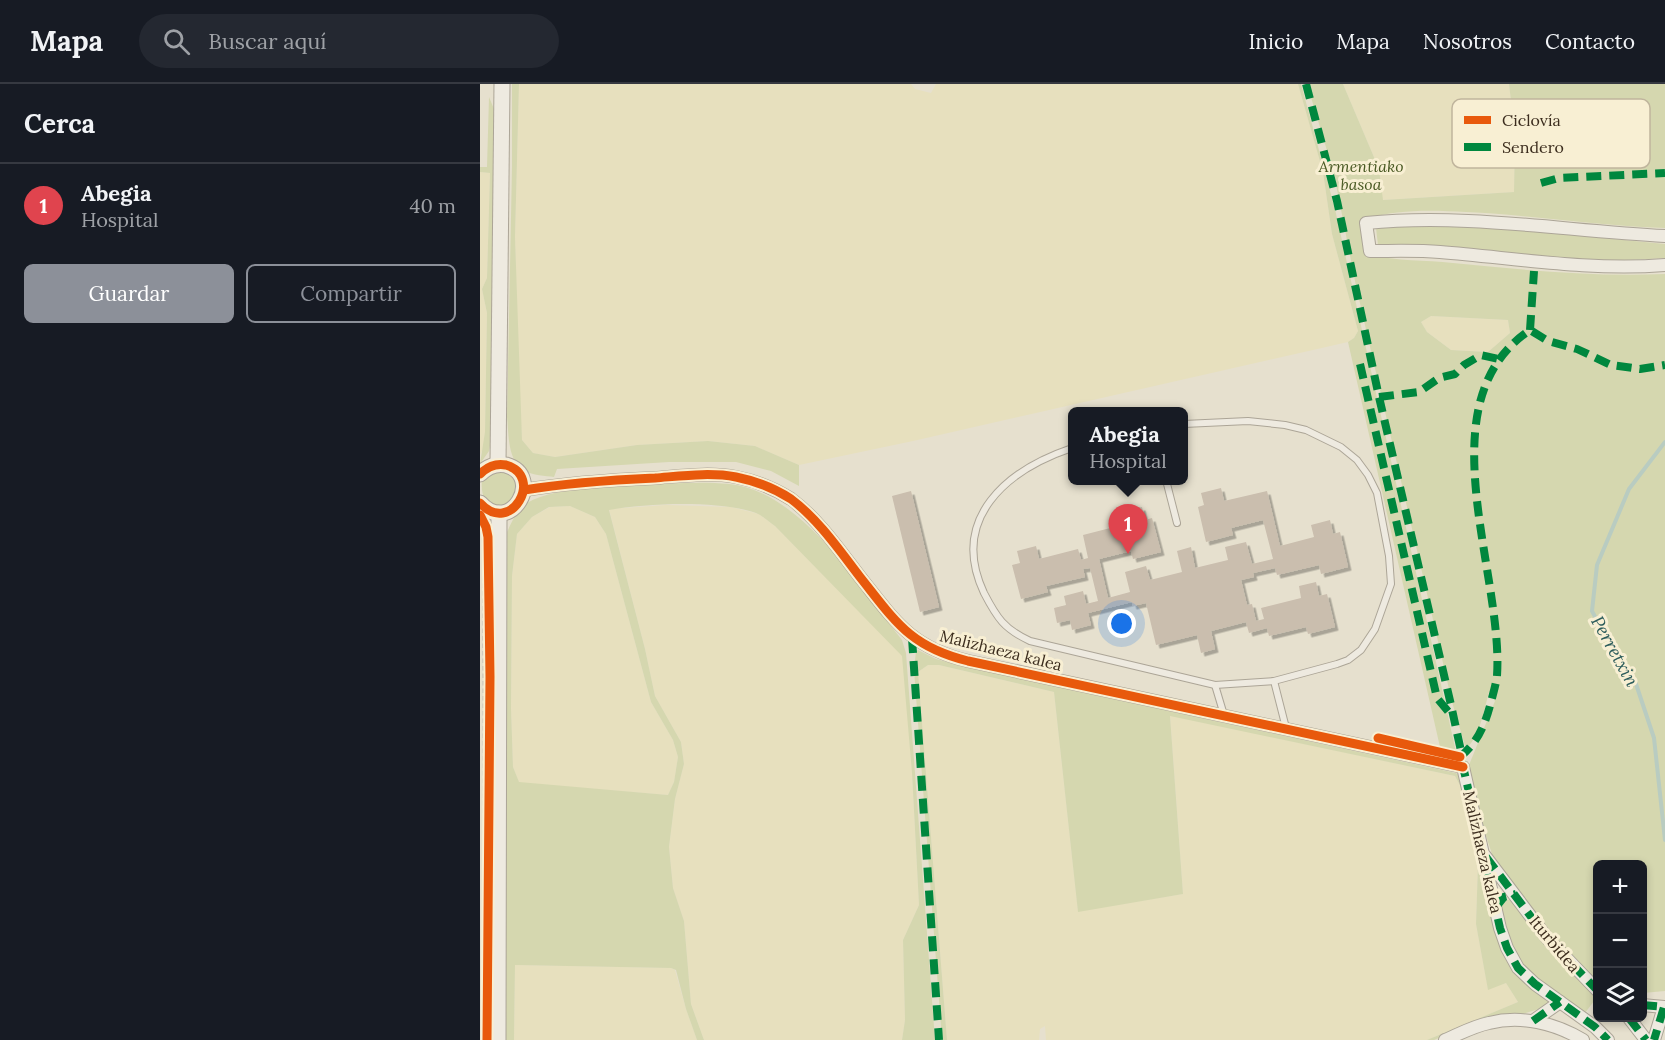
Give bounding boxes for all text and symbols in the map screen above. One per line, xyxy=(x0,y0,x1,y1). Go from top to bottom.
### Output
search box xyxy=(139,14,559,68)
text: Mapa xyxy=(30,23,103,59)
icon: search xyxy=(160,25,193,58)
text: Buscar aquí xyxy=(208,27,327,55)
text: Inicio xyxy=(1248,28,1303,55)
text: Mapa xyxy=(1336,28,1390,55)
text: Nosotros xyxy=(1423,28,1512,55)
text: Contacto xyxy=(1545,28,1635,55)
legend xyxy=(1452,99,1650,168)
text: Cerca xyxy=(24,107,95,140)
text: Ciclovía xyxy=(1502,110,1561,130)
text: Sendero xyxy=(1502,137,1564,157)
park label: Armentiako basoa xyxy=(1317,156,1404,194)
text: Abegia xyxy=(81,179,152,207)
text: 1 xyxy=(39,193,48,218)
text: 40 m xyxy=(410,193,456,218)
text: Hospital xyxy=(81,207,159,232)
button: Guardar xyxy=(24,264,234,323)
button: Compartir xyxy=(246,264,456,323)
popup xyxy=(1068,407,1188,485)
text: Abegia xyxy=(1089,420,1160,448)
text: Hospital xyxy=(1089,448,1167,473)
pin: 1 xyxy=(1108,504,1148,554)
your location xyxy=(1107,609,1136,638)
water label: Perretxin xyxy=(1586,612,1644,690)
street label: Malizhaeza kalea xyxy=(938,625,1064,675)
street label: Malizhaeza kalea xyxy=(1459,789,1507,915)
map controls xyxy=(1593,860,1647,1022)
button: + xyxy=(1593,860,1647,914)
street label: Iturbidea xyxy=(1525,912,1585,976)
button: − xyxy=(1593,914,1647,968)
button: layers xyxy=(1593,968,1647,1022)

